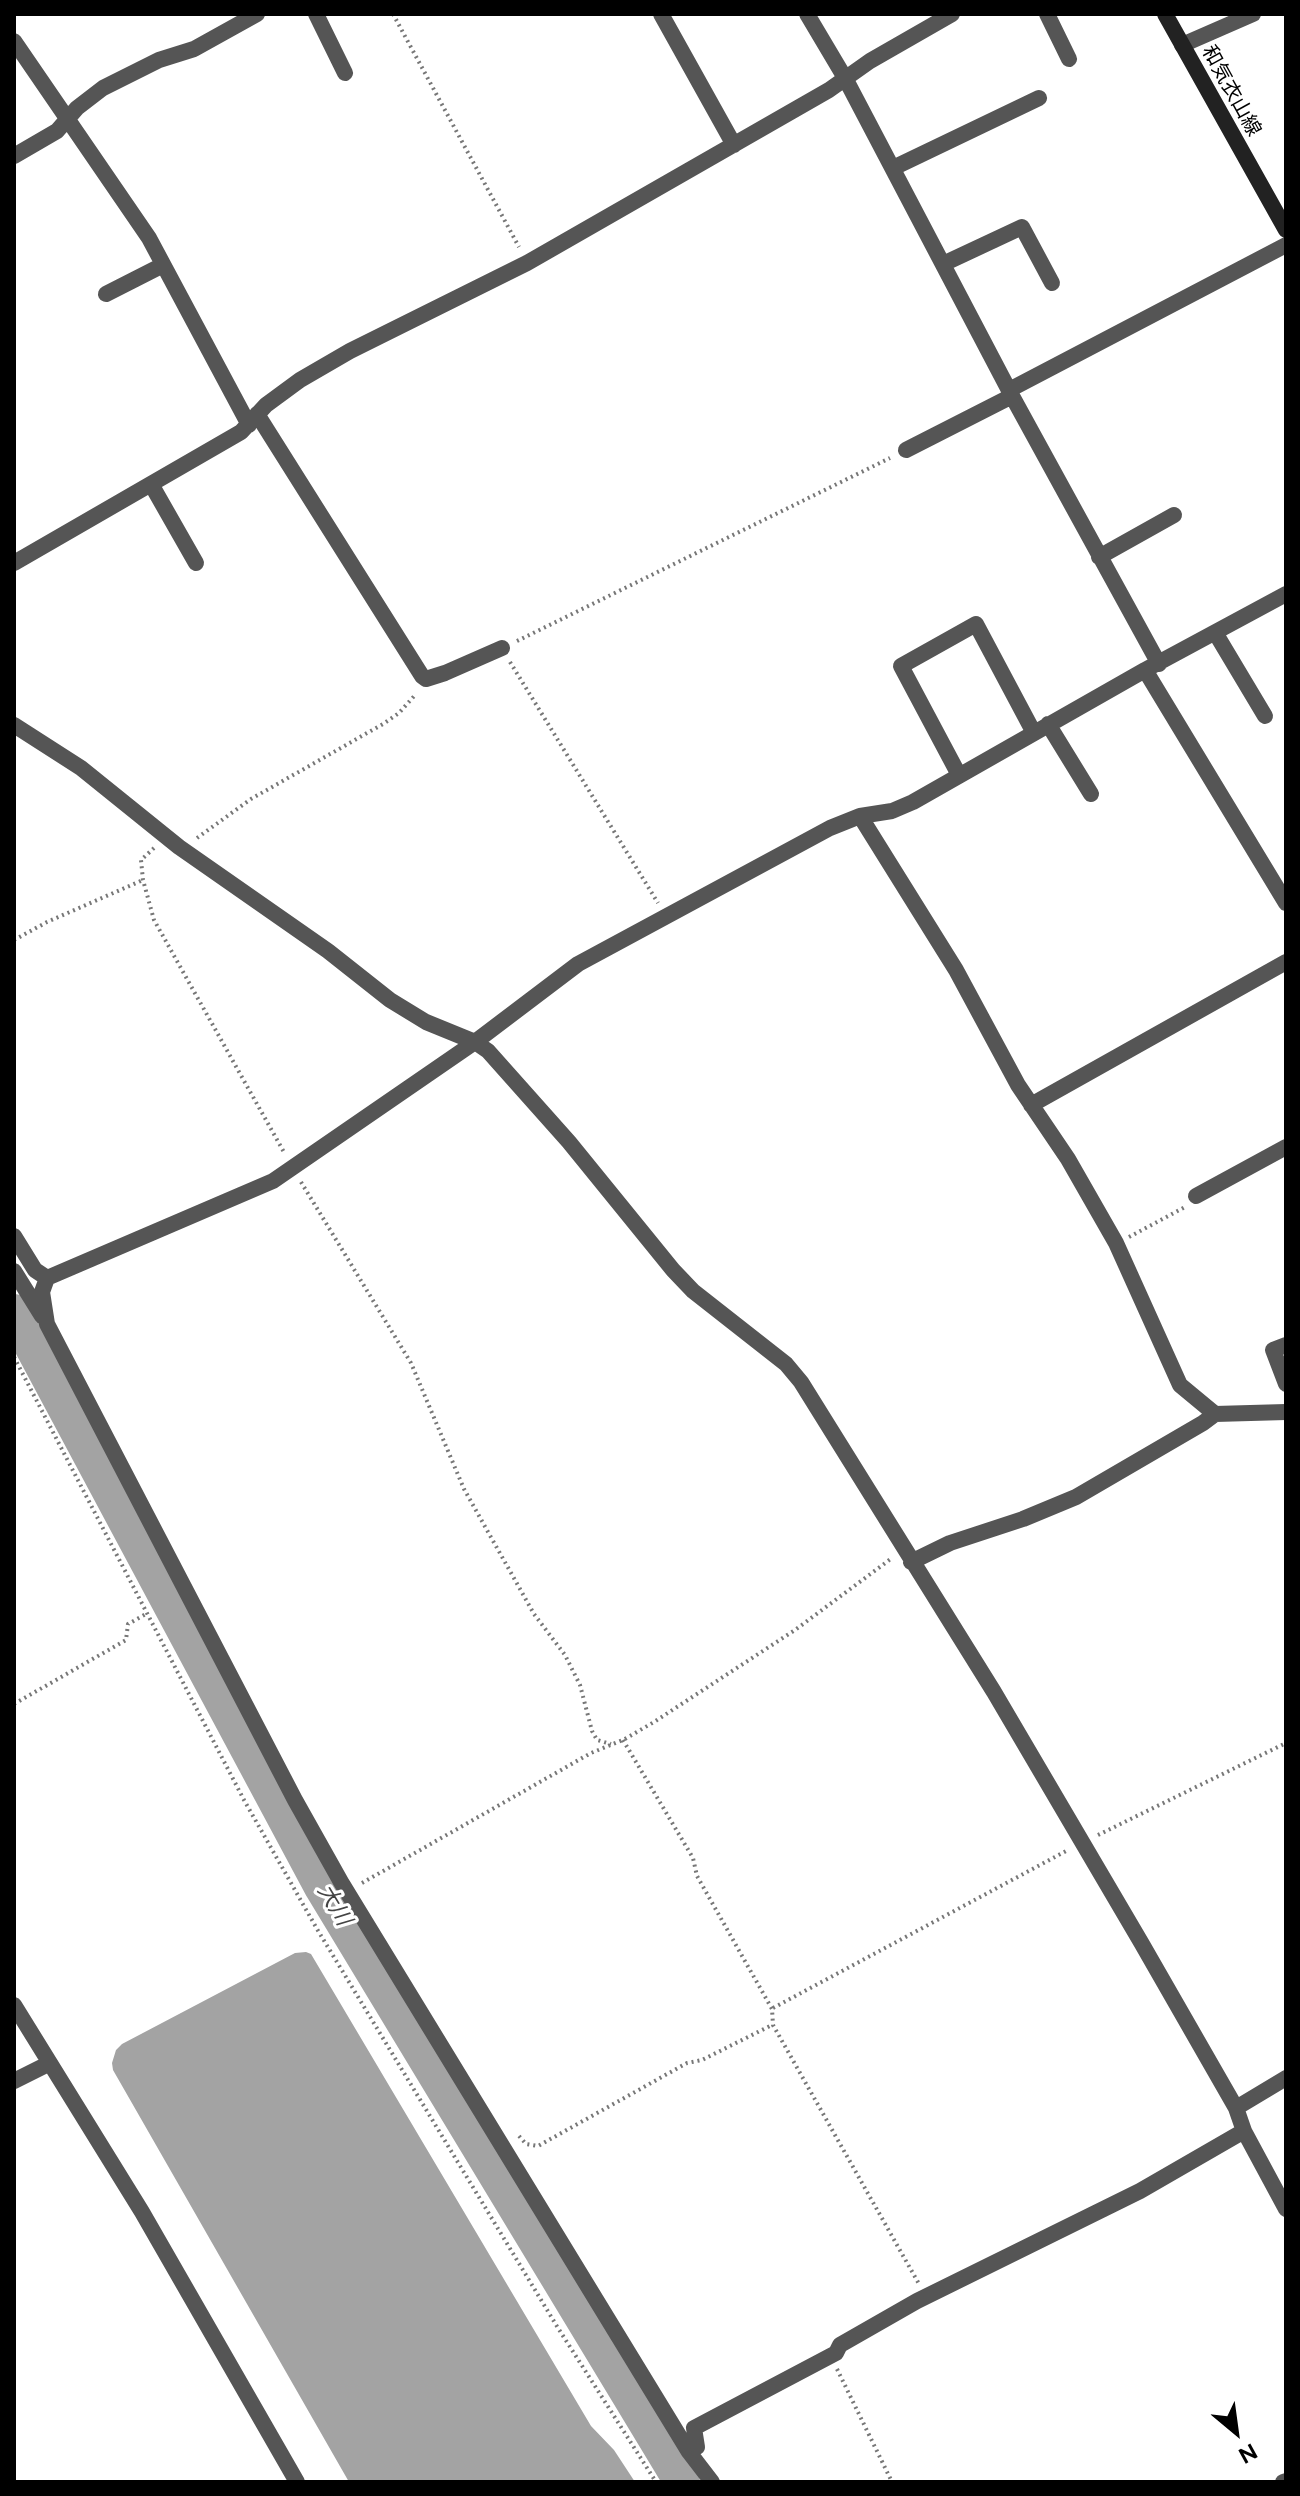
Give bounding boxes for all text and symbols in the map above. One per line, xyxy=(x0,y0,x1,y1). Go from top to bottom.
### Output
street label: 和気衣山線 xyxy=(1196,41,1266,141)
water label: 大川 xyxy=(311,1879,357,1931)
north arrow xyxy=(1196,2392,1276,2472)
text: N xyxy=(1234,2437,1262,2469)

